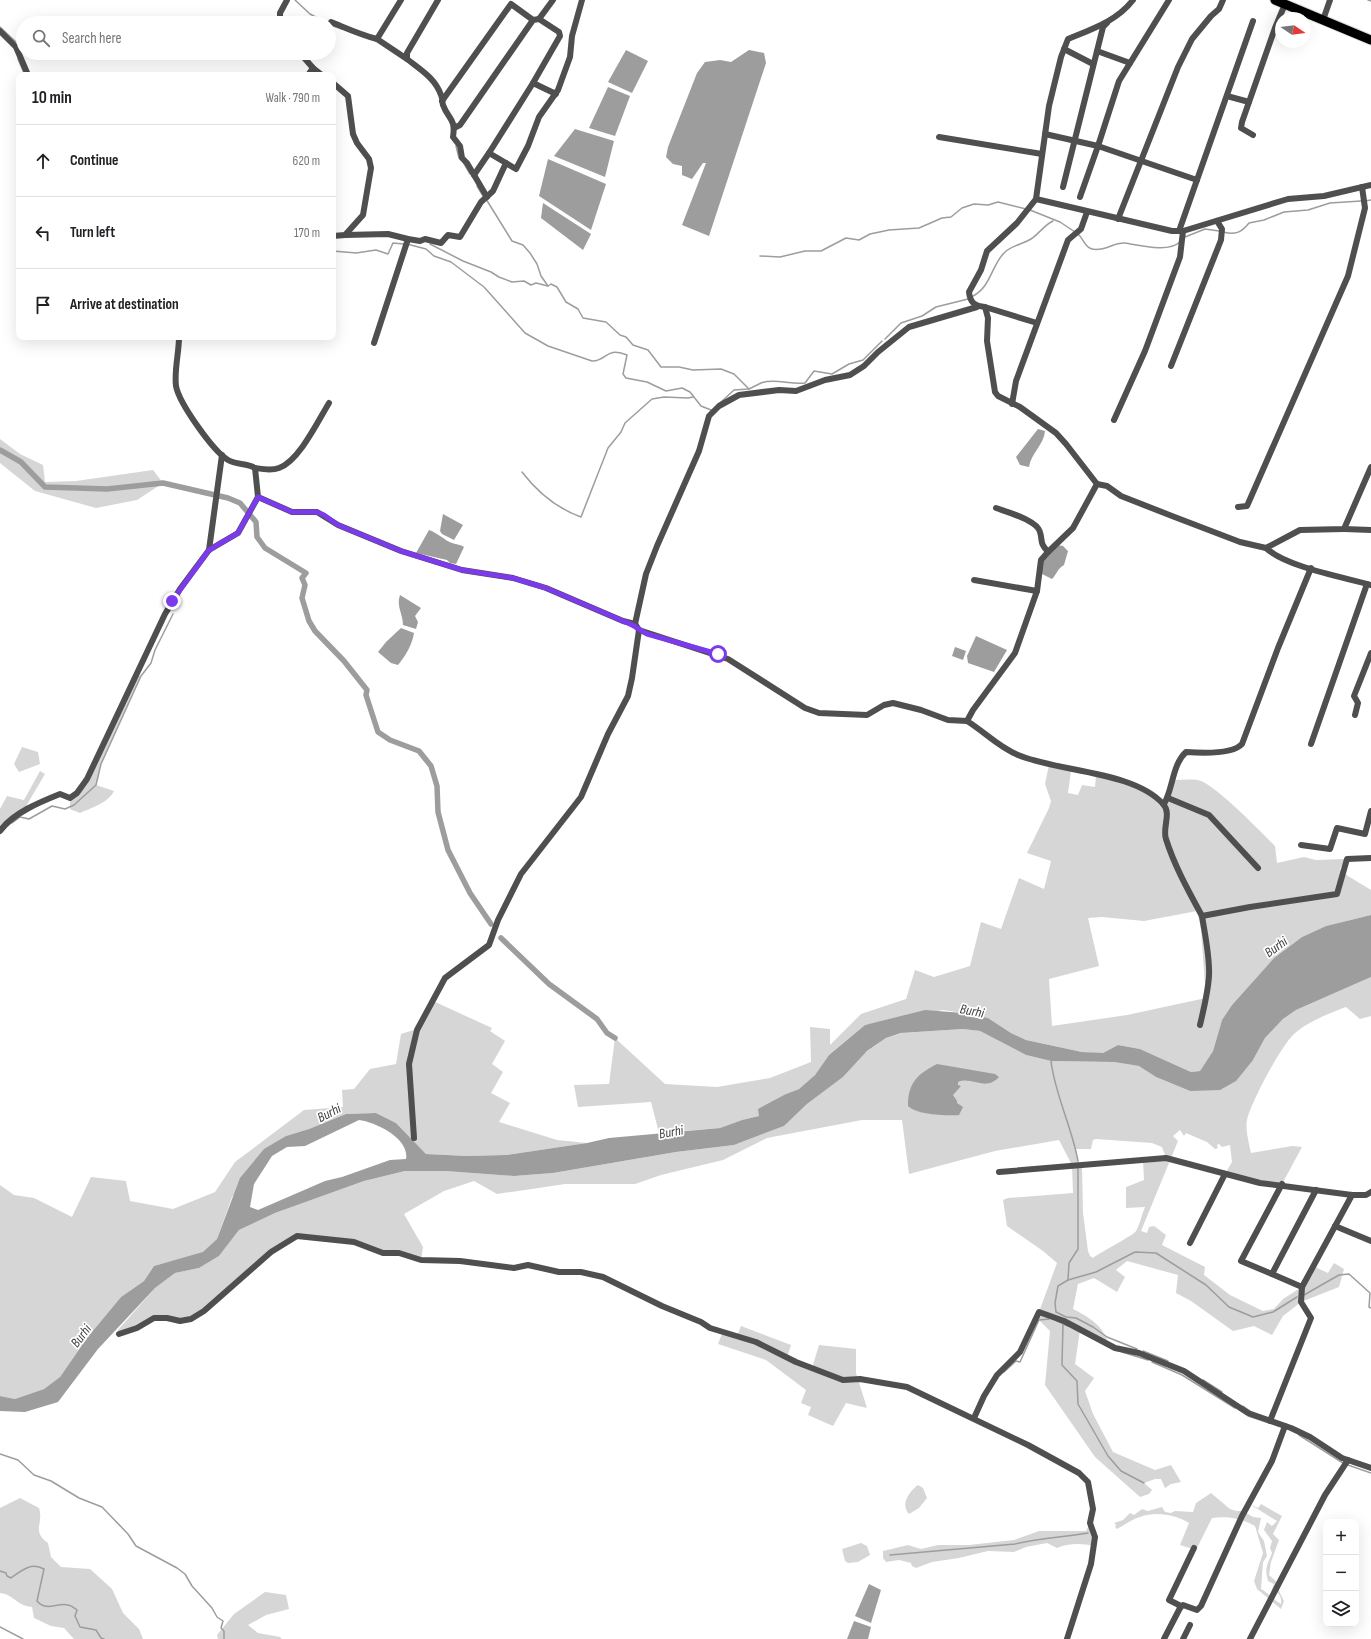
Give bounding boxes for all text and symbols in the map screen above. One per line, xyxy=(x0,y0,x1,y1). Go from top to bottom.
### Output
north arrow xyxy=(1275,12,1311,48)
search box xyxy=(16,16,336,60)
icon: search xyxy=(30,27,52,49)
text: Search here xyxy=(62,29,122,48)
text: 10 min xyxy=(32,88,72,108)
text: Walk · 790 m xyxy=(266,90,320,106)
icon: ahead xyxy=(32,150,54,172)
text: Continue xyxy=(70,151,119,170)
text: 620 m xyxy=(293,153,320,169)
icon: left xyxy=(32,222,54,244)
text: Turn left xyxy=(70,223,115,242)
text: 170 m xyxy=(294,225,320,241)
icon: arrive xyxy=(32,294,54,316)
text: Arrive at destination xyxy=(70,295,179,314)
route end xyxy=(163,592,181,610)
route start xyxy=(709,645,727,663)
water label: Burhi xyxy=(1261,933,1291,961)
water label: Burhi xyxy=(959,1000,986,1022)
water label: Burhi xyxy=(314,1100,344,1126)
water label: Burhi xyxy=(658,1121,685,1142)
water label: Burhi xyxy=(67,1321,95,1351)
map controls xyxy=(1323,1519,1359,1627)
button: + xyxy=(1323,1519,1359,1555)
button: − xyxy=(1323,1555,1359,1591)
button: layers xyxy=(1323,1591,1359,1627)

